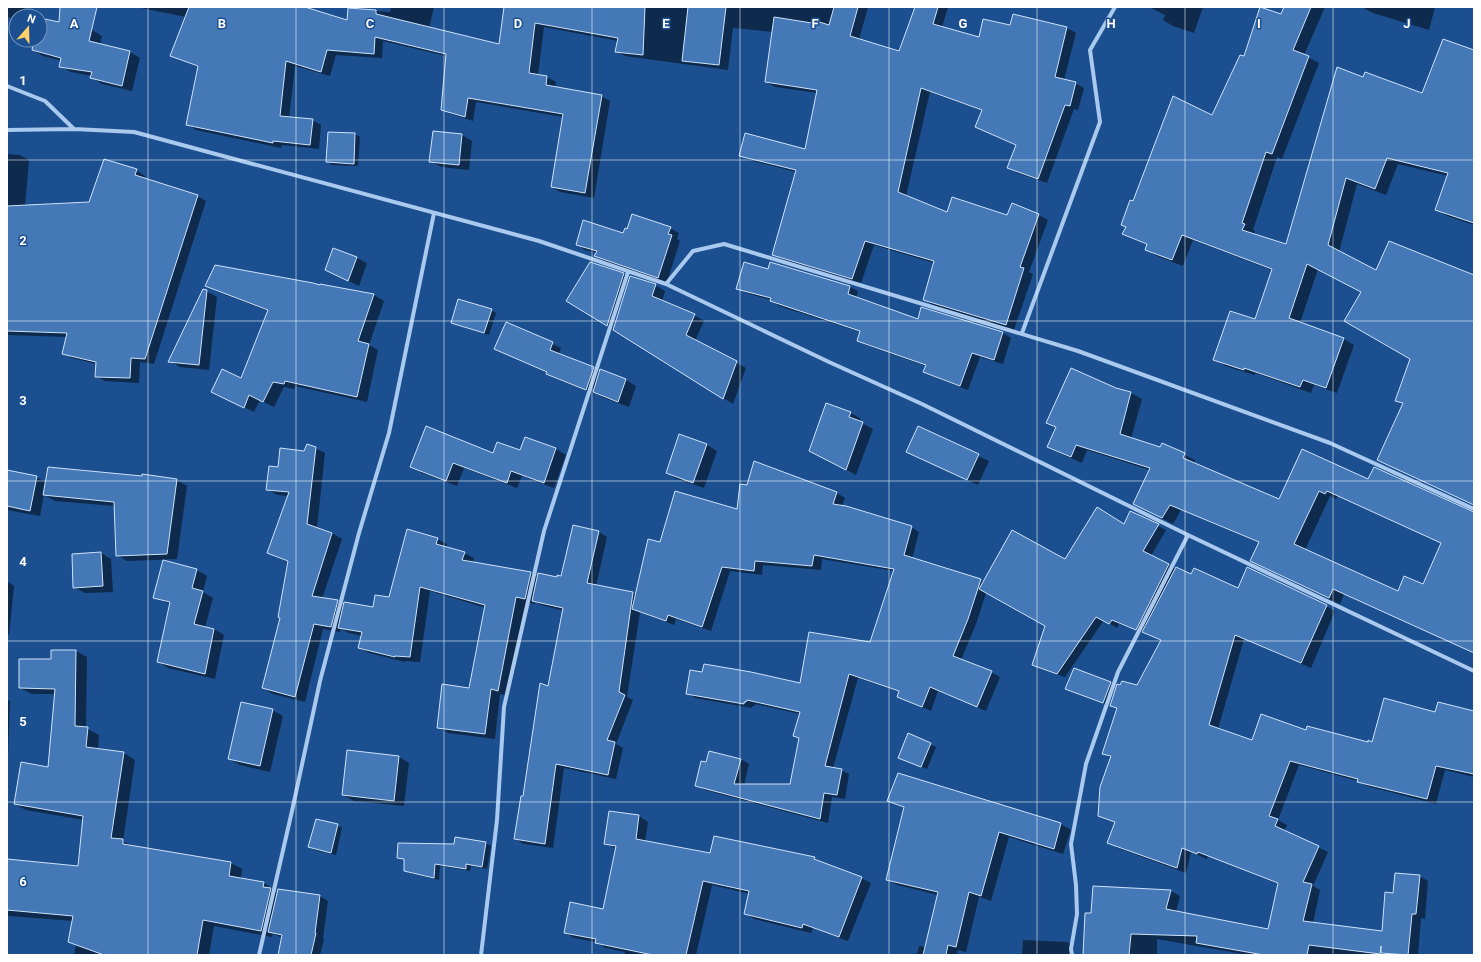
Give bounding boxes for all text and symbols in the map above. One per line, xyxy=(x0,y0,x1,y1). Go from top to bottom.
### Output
north arrow xyxy=(8,8,48,48)
text: N xyxy=(25,12,37,27)
text: A xyxy=(70,16,79,31)
text: B xyxy=(218,16,226,31)
text: C xyxy=(366,16,375,31)
text: D xyxy=(514,16,522,31)
text: E xyxy=(662,16,670,31)
text: F xyxy=(811,16,819,31)
text: G xyxy=(959,16,968,31)
text: H xyxy=(1106,16,1116,31)
text: I xyxy=(1257,16,1261,31)
text: J xyxy=(1403,16,1411,31)
text: 1 xyxy=(19,73,27,88)
text: 2 xyxy=(19,233,27,248)
text: 3 xyxy=(19,393,27,408)
text: 4 xyxy=(19,554,27,569)
text: 5 xyxy=(19,714,27,729)
text: 6 xyxy=(19,874,27,889)

